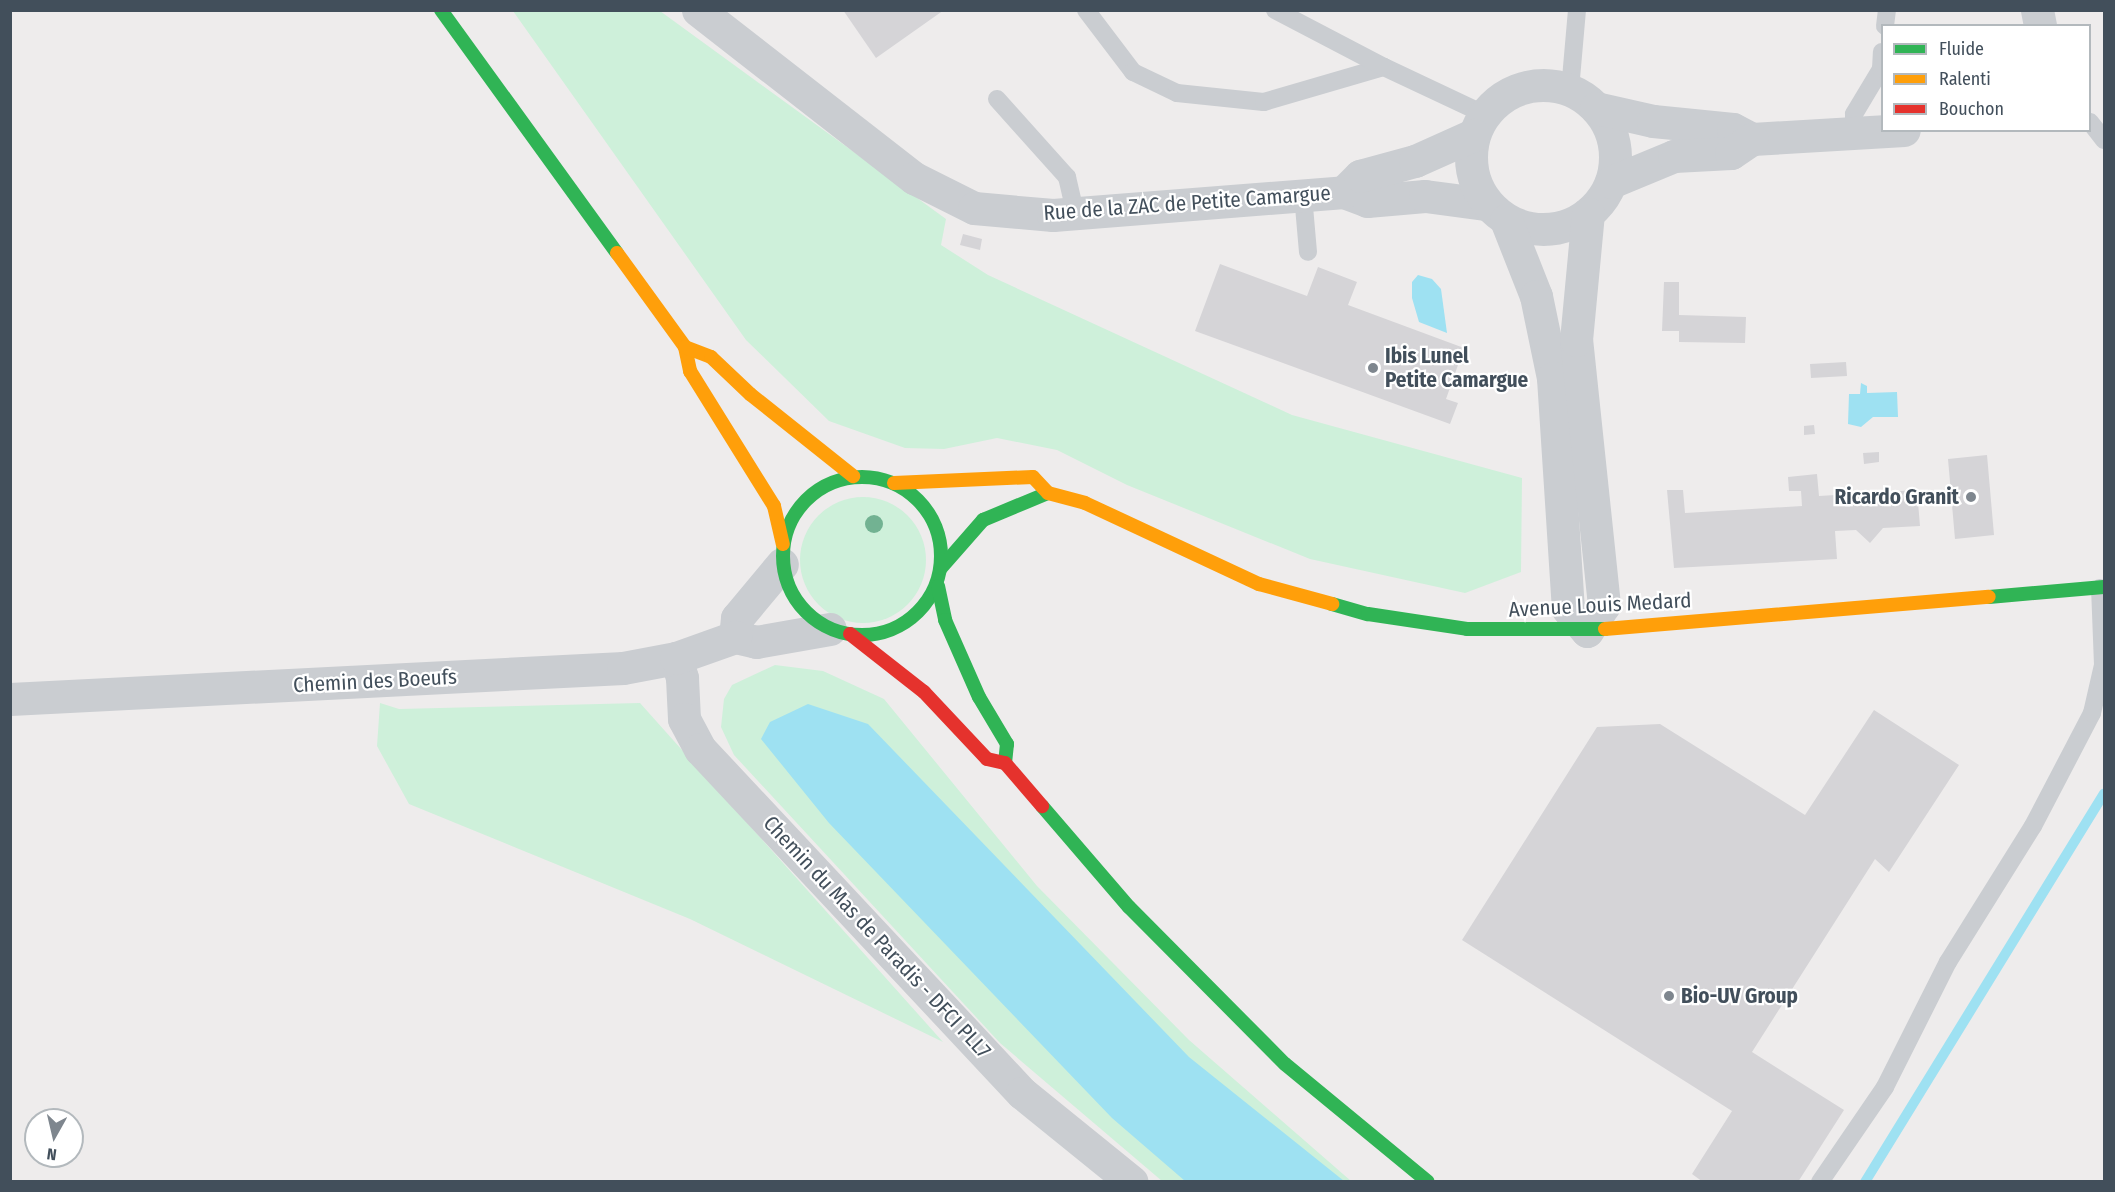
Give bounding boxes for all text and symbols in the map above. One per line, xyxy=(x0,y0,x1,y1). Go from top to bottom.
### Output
legend xyxy=(1881,24,2091,132)
text: Fluide xyxy=(1939,38,1984,60)
text: Ralenti xyxy=(1939,68,1991,90)
text: Bouchon xyxy=(1939,98,2004,120)
street label: Rue de la ZAC de Petite Camargue xyxy=(1043,180,1331,226)
place label: Ibis Lunel Petite Camargue xyxy=(1385,343,1528,393)
marker: Ibis Lunel Petite Camargue xyxy=(1366,361,1380,375)
place label: Ricardo Granit xyxy=(1835,484,1959,510)
marker: Ricardo Granit xyxy=(1964,490,1978,504)
street label: Avenue Louis Medard xyxy=(1508,588,1692,622)
street label: Chemin des Boeufs xyxy=(292,664,458,698)
street label: Chemin du Mas de Paradis - DFCI PLL7 xyxy=(758,811,996,1063)
place label: Bio-UV Group xyxy=(1681,983,1798,1009)
marker: Bio-UV Group xyxy=(1662,989,1676,1003)
north arrow xyxy=(24,1108,84,1168)
text: N xyxy=(46,1144,58,1164)

